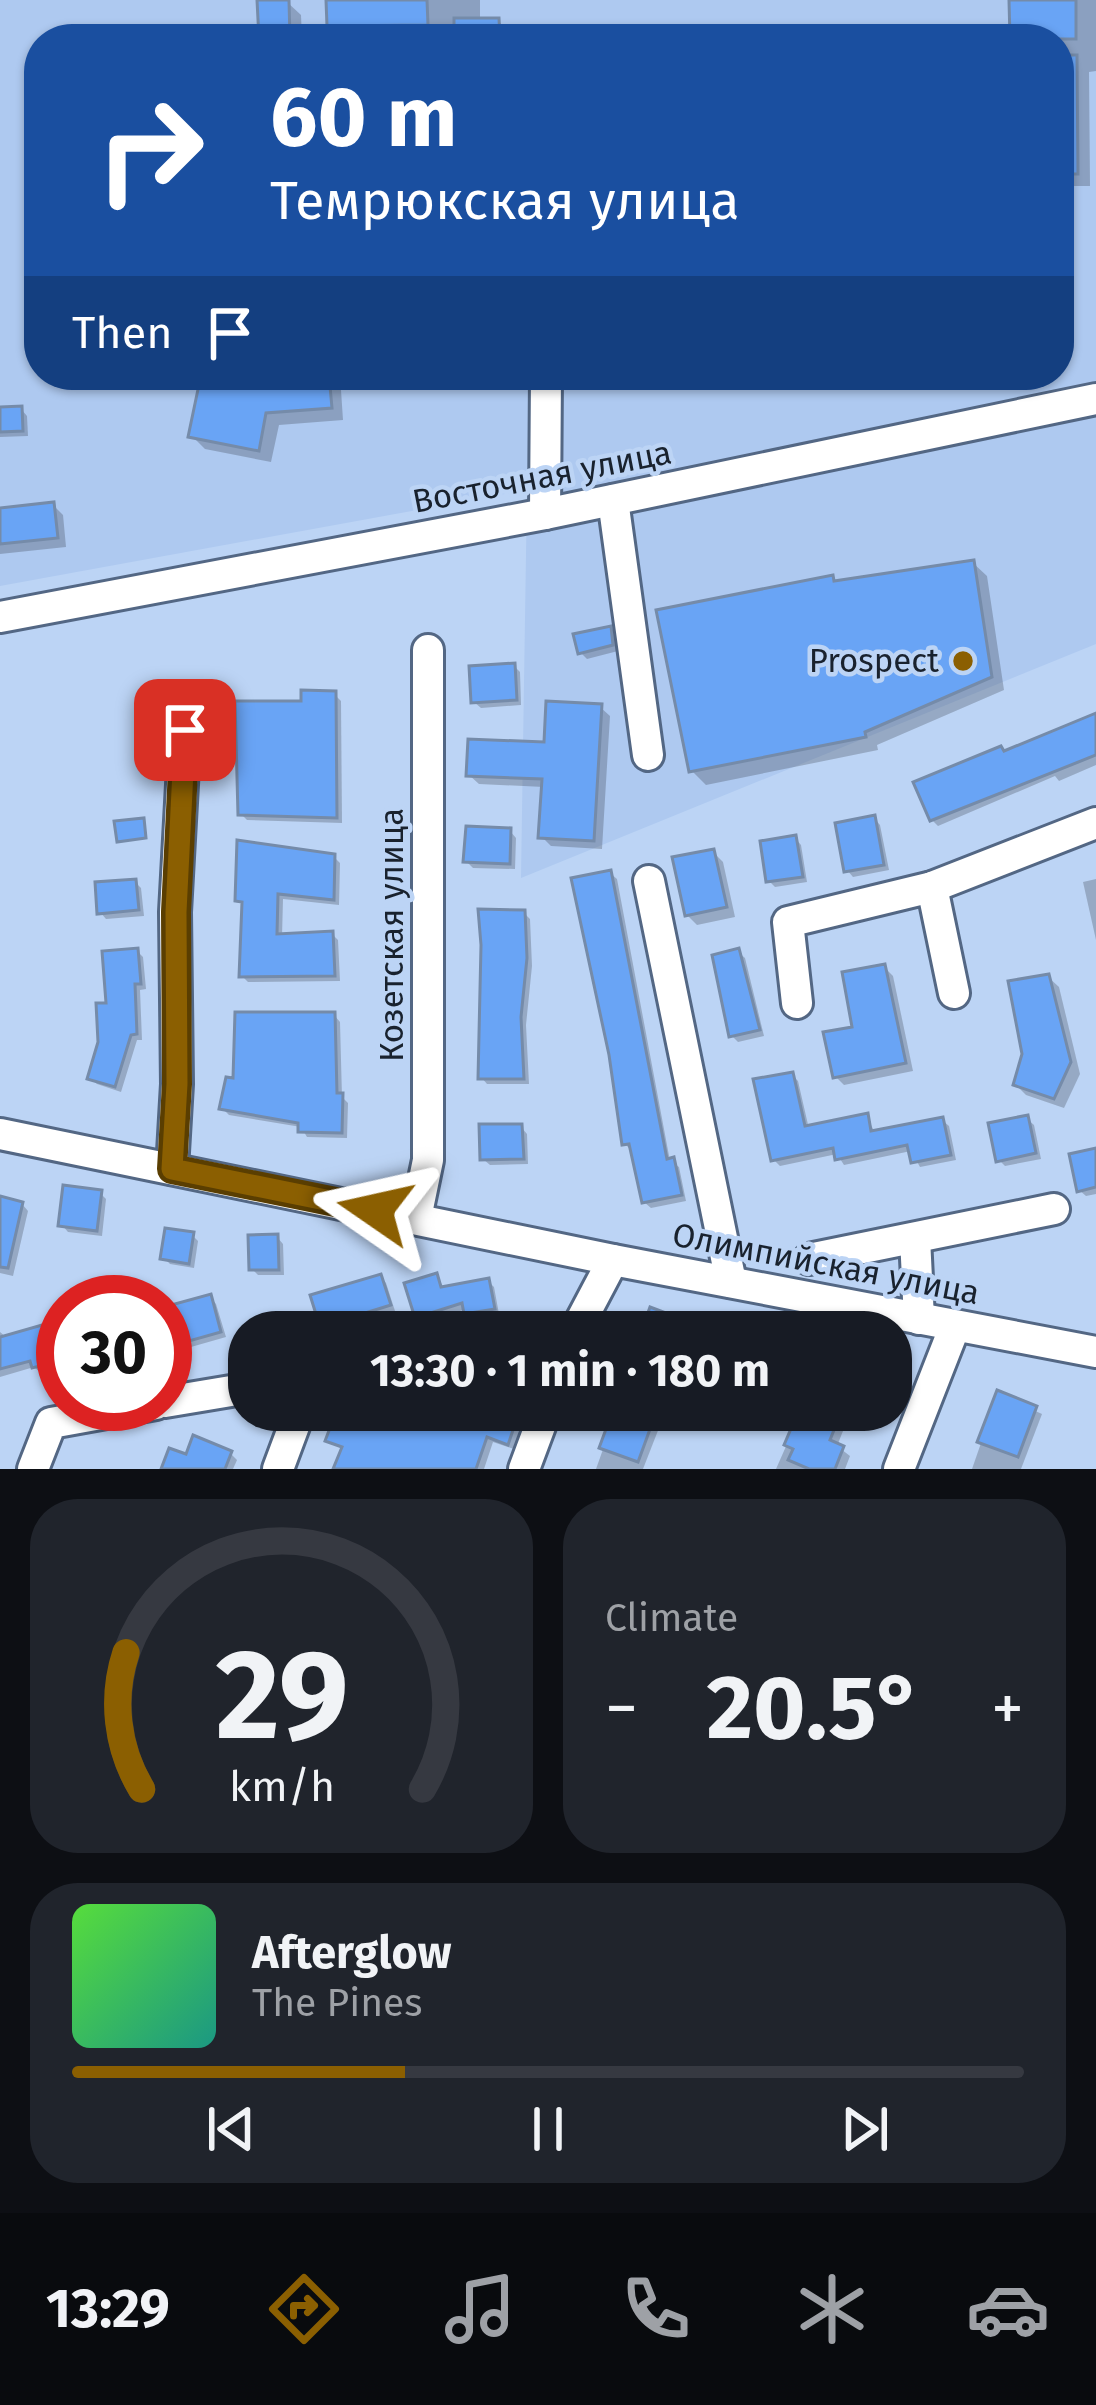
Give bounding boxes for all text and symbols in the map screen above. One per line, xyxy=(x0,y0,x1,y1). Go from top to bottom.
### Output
text: 60 m xyxy=(270,67,457,168)
icon: right xyxy=(72,72,228,228)
text: Темрюкская улица xyxy=(270,169,740,233)
icon: arrive xyxy=(197,300,263,366)
text: Then xyxy=(72,306,173,360)
street label: Восточная улица xyxy=(409,432,675,522)
place label: Prospect xyxy=(809,641,939,681)
marker: Prospect xyxy=(950,648,976,674)
pin xyxy=(134,679,236,781)
icon: arrive xyxy=(152,697,218,763)
street label: Козетская улица xyxy=(372,808,412,1062)
position arrow xyxy=(312,1147,438,1273)
street label: Олимпийская улица xyxy=(669,1215,983,1313)
speed limit sign: 30 xyxy=(36,1275,192,1431)
text: 13:30 · 1 min · 180 m xyxy=(370,1344,770,1398)
text: Climate xyxy=(605,1595,738,1641)
text: 29 xyxy=(215,1621,348,1771)
text: 20.5° xyxy=(707,1654,922,1762)
text: − xyxy=(605,1669,638,1748)
text: + xyxy=(991,1669,1024,1748)
text: km/h xyxy=(228,1761,335,1812)
text: Afterglow xyxy=(252,1926,451,1980)
text: The Pines xyxy=(252,1980,423,2026)
icon: previous xyxy=(198,2096,264,2162)
icon: pause xyxy=(515,2096,581,2162)
icon: next xyxy=(832,2096,898,2162)
icon: directions xyxy=(262,2267,346,2351)
icon: music xyxy=(438,2267,522,2351)
icon: phone xyxy=(614,2267,698,2351)
icon: climate xyxy=(790,2267,874,2351)
icon: car xyxy=(966,2267,1050,2351)
text: 13:29 xyxy=(46,2277,170,2341)

